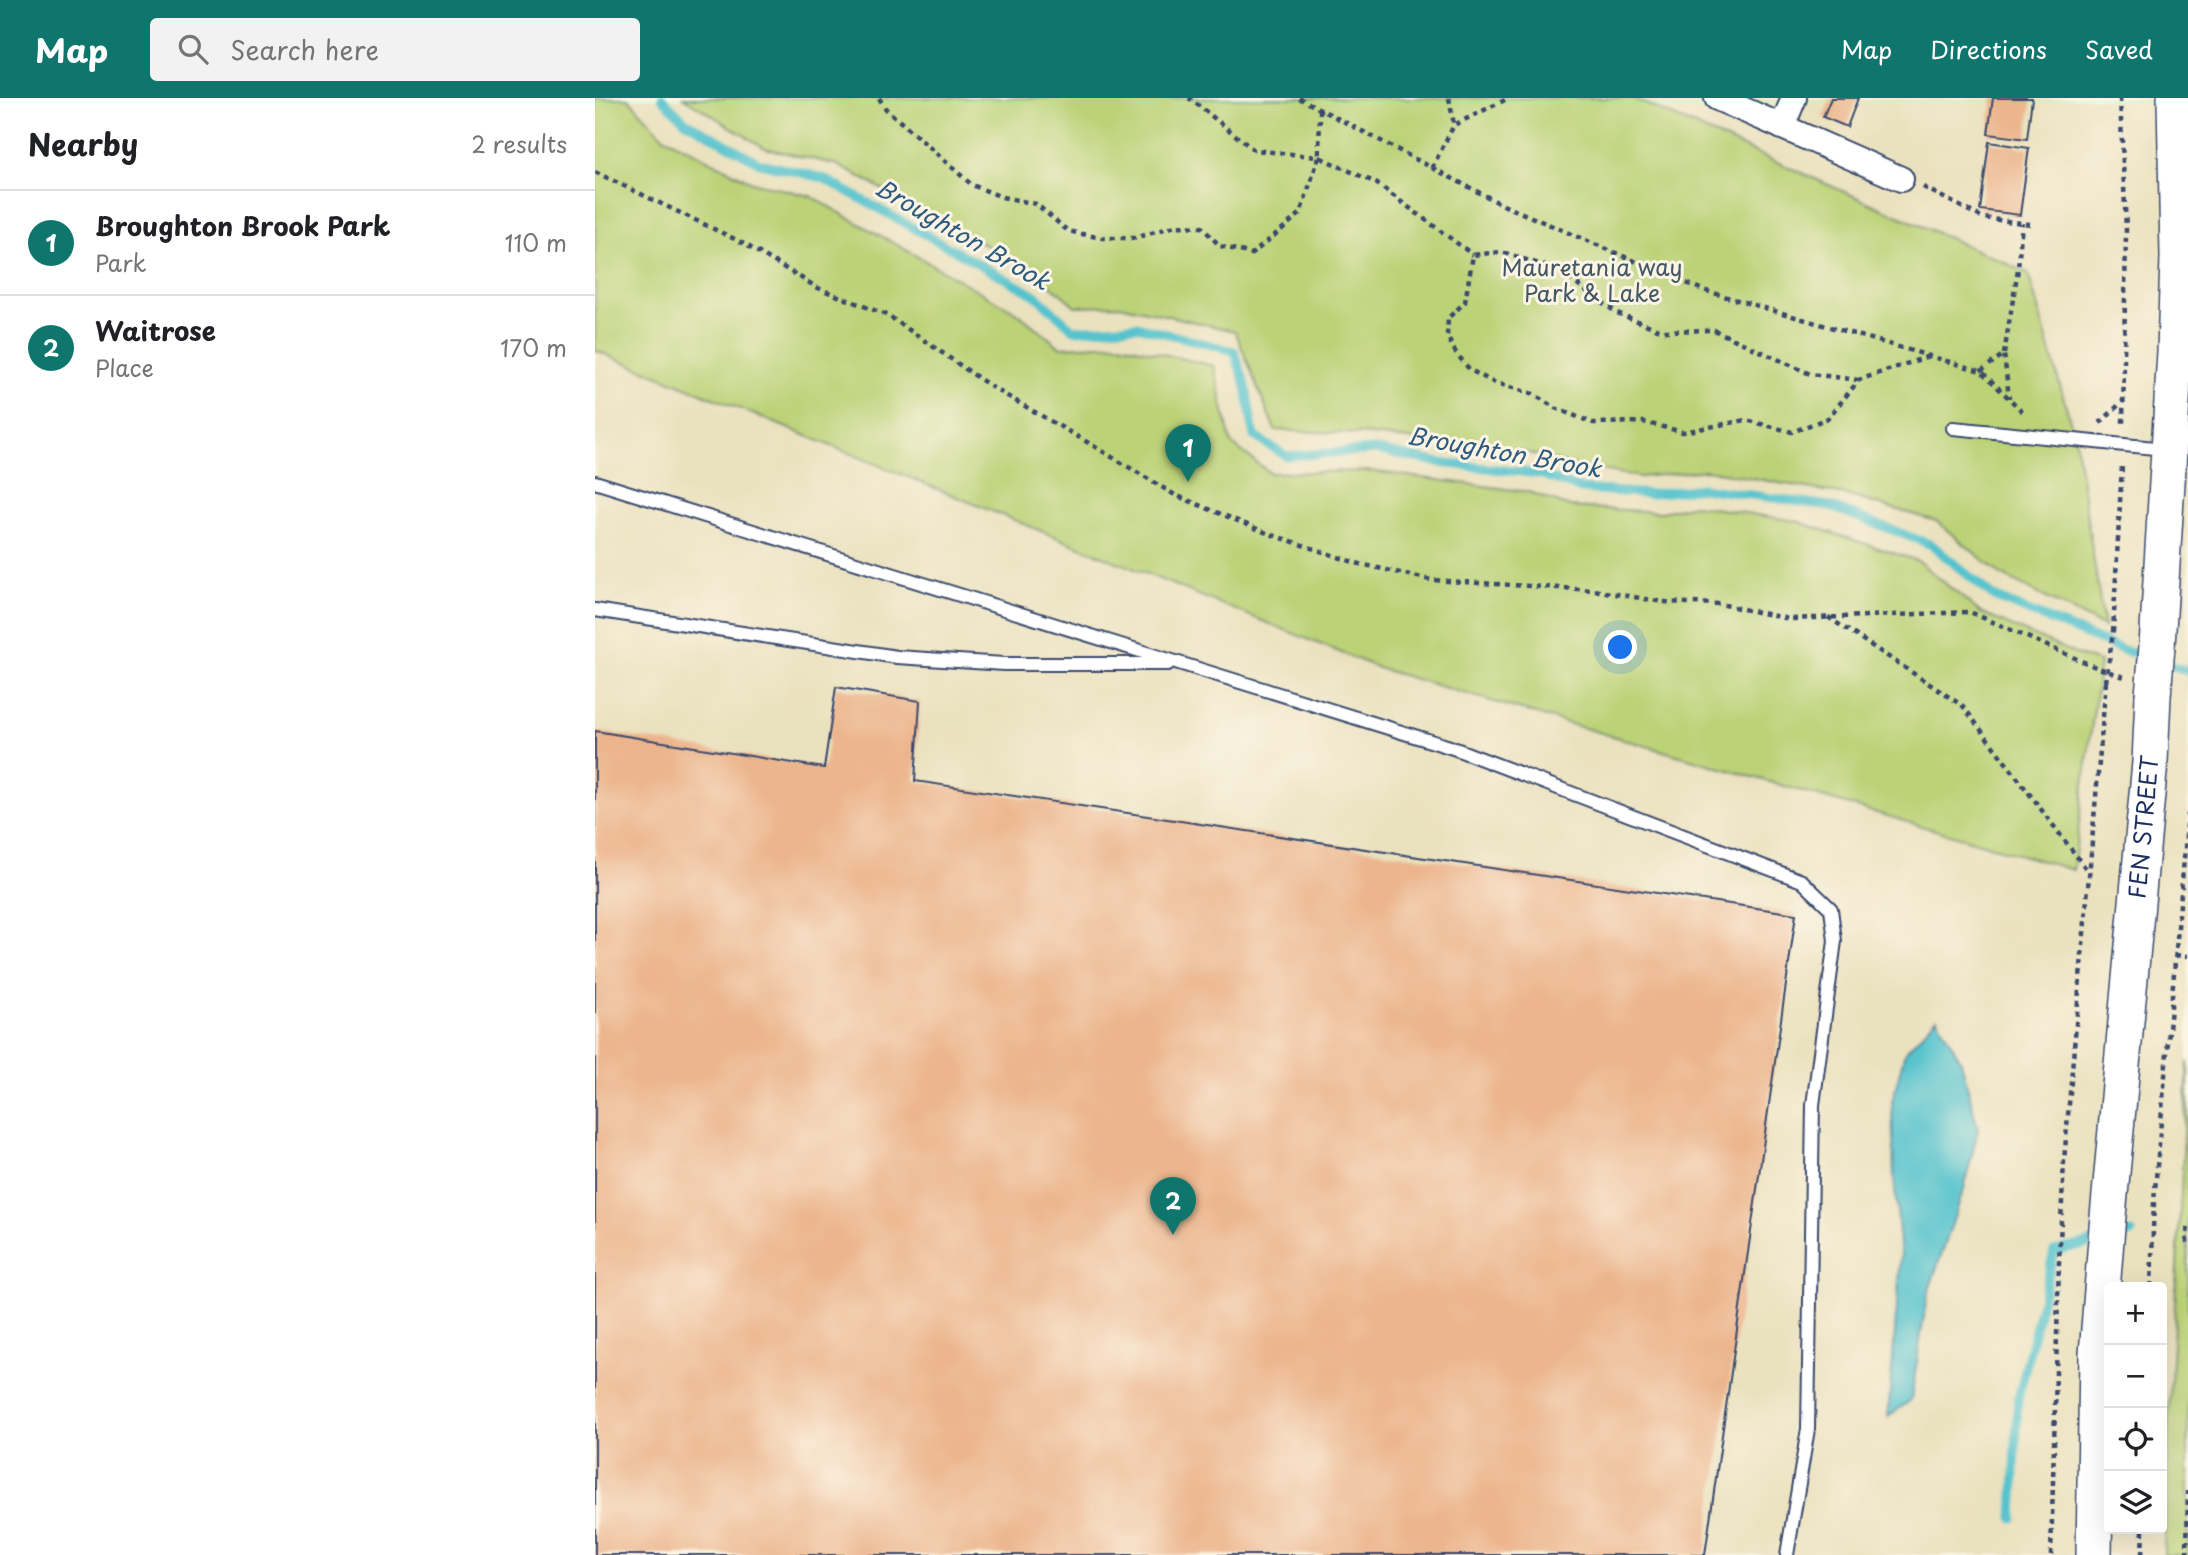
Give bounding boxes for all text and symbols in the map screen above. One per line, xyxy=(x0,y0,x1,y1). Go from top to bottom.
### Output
search box xyxy=(150,18,640,81)
text: Map xyxy=(35,24,108,74)
icon: search xyxy=(174,30,212,68)
text: Search here xyxy=(230,30,379,69)
text: Map xyxy=(1841,31,1892,67)
text: Directions xyxy=(1930,31,2047,67)
text: Saved xyxy=(2085,31,2153,67)
text: Nearby xyxy=(28,121,138,166)
text: 2 results xyxy=(471,126,567,161)
water label: Broughton Brook xyxy=(869,169,1058,299)
text: Broughton Brook Park xyxy=(95,206,390,245)
text: 1 xyxy=(46,225,57,260)
text: 110 m xyxy=(505,225,567,260)
text: Park xyxy=(95,245,146,280)
park label: Mauretania way Park & Lake xyxy=(1501,249,1683,310)
text: Waitrose xyxy=(95,311,216,350)
text: 2 xyxy=(43,330,59,365)
text: 170 m xyxy=(500,330,567,365)
text: Place xyxy=(95,350,154,385)
water label: Broughton Brook xyxy=(1404,416,1606,486)
pin: 1 xyxy=(1165,424,1211,482)
your location xyxy=(1603,630,1637,664)
street label: FEN STREET xyxy=(2118,753,2167,900)
pin: 2 xyxy=(1150,1177,1196,1235)
map controls xyxy=(2104,1282,2167,1534)
button: + xyxy=(2104,1282,2167,1345)
button: − xyxy=(2104,1345,2167,1408)
button: locate xyxy=(2104,1408,2167,1471)
button: layers xyxy=(2104,1471,2167,1534)

